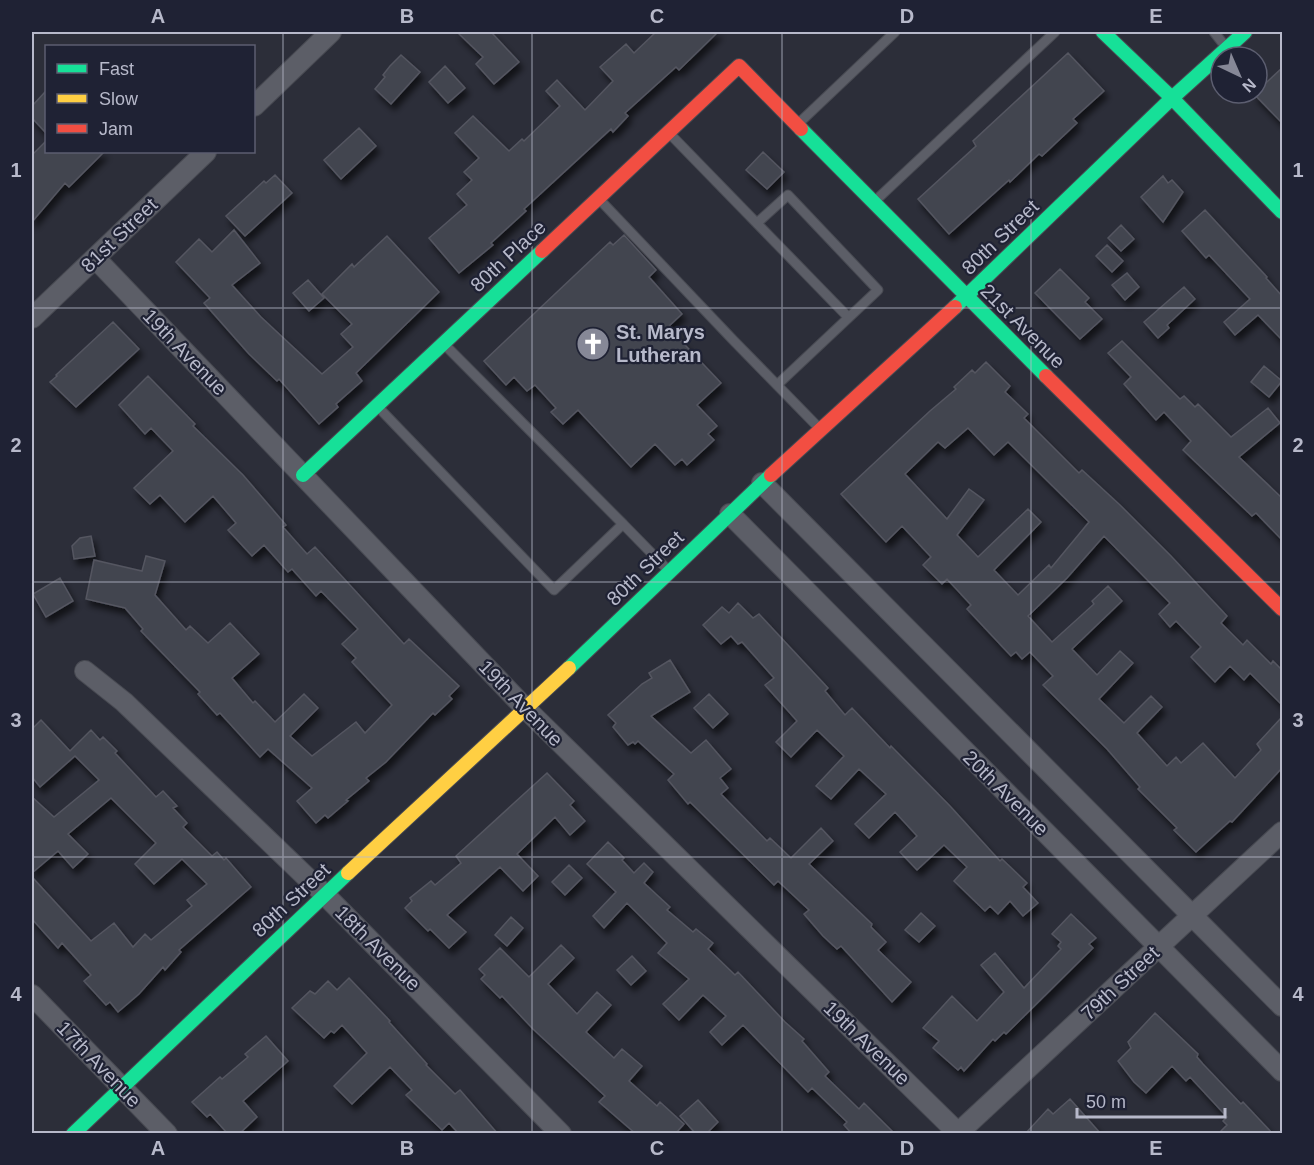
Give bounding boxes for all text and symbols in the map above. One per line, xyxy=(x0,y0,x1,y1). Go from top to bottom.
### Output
text: A xyxy=(151,5,165,27)
text: B xyxy=(400,5,414,27)
text: C xyxy=(650,5,664,27)
text: D xyxy=(900,5,914,27)
text: E xyxy=(1149,5,1163,27)
legend xyxy=(45,45,255,153)
north arrow xyxy=(1209,45,1269,105)
text: Fast xyxy=(99,59,134,79)
text: N xyxy=(1239,75,1259,96)
text: Slow xyxy=(99,89,139,109)
text: Jam xyxy=(99,119,133,139)
text: 1 xyxy=(10,159,22,181)
text: 1 xyxy=(1292,159,1304,181)
street label: 81st Street xyxy=(77,193,162,277)
street label: 80th Street xyxy=(957,195,1043,279)
street label: 80th Place xyxy=(466,216,550,296)
street label: 21st Avenue xyxy=(976,279,1070,373)
street label: 19th Avenue xyxy=(139,304,231,400)
place label: St. Marys Lutheran xyxy=(616,321,705,366)
church icon: St. Marys Lutheran xyxy=(575,326,611,362)
text: 2 xyxy=(10,434,22,456)
text: 2 xyxy=(1292,434,1304,456)
street label: 80th Street xyxy=(602,526,688,610)
street label: 19th Avenue xyxy=(475,655,567,751)
text: 3 xyxy=(10,709,22,731)
text: 3 xyxy=(1292,709,1304,731)
street label: 20th Avenue xyxy=(959,746,1053,840)
street label: 80th Street xyxy=(248,858,335,941)
street label: 18th Avenue xyxy=(331,901,425,995)
street label: 79th Street xyxy=(1077,941,1164,1024)
text: 4 xyxy=(10,983,22,1005)
text: 4 xyxy=(1292,983,1304,1005)
street label: 19th Avenue xyxy=(819,997,915,1089)
street label: 17th Avenue xyxy=(53,1016,145,1112)
scale bar xyxy=(1077,1081,1226,1119)
text: 50 m xyxy=(1086,1092,1126,1112)
text: A xyxy=(151,1137,165,1159)
text: B xyxy=(400,1137,414,1159)
text: C xyxy=(650,1137,664,1159)
text: D xyxy=(900,1137,914,1159)
text: E xyxy=(1149,1137,1163,1159)

